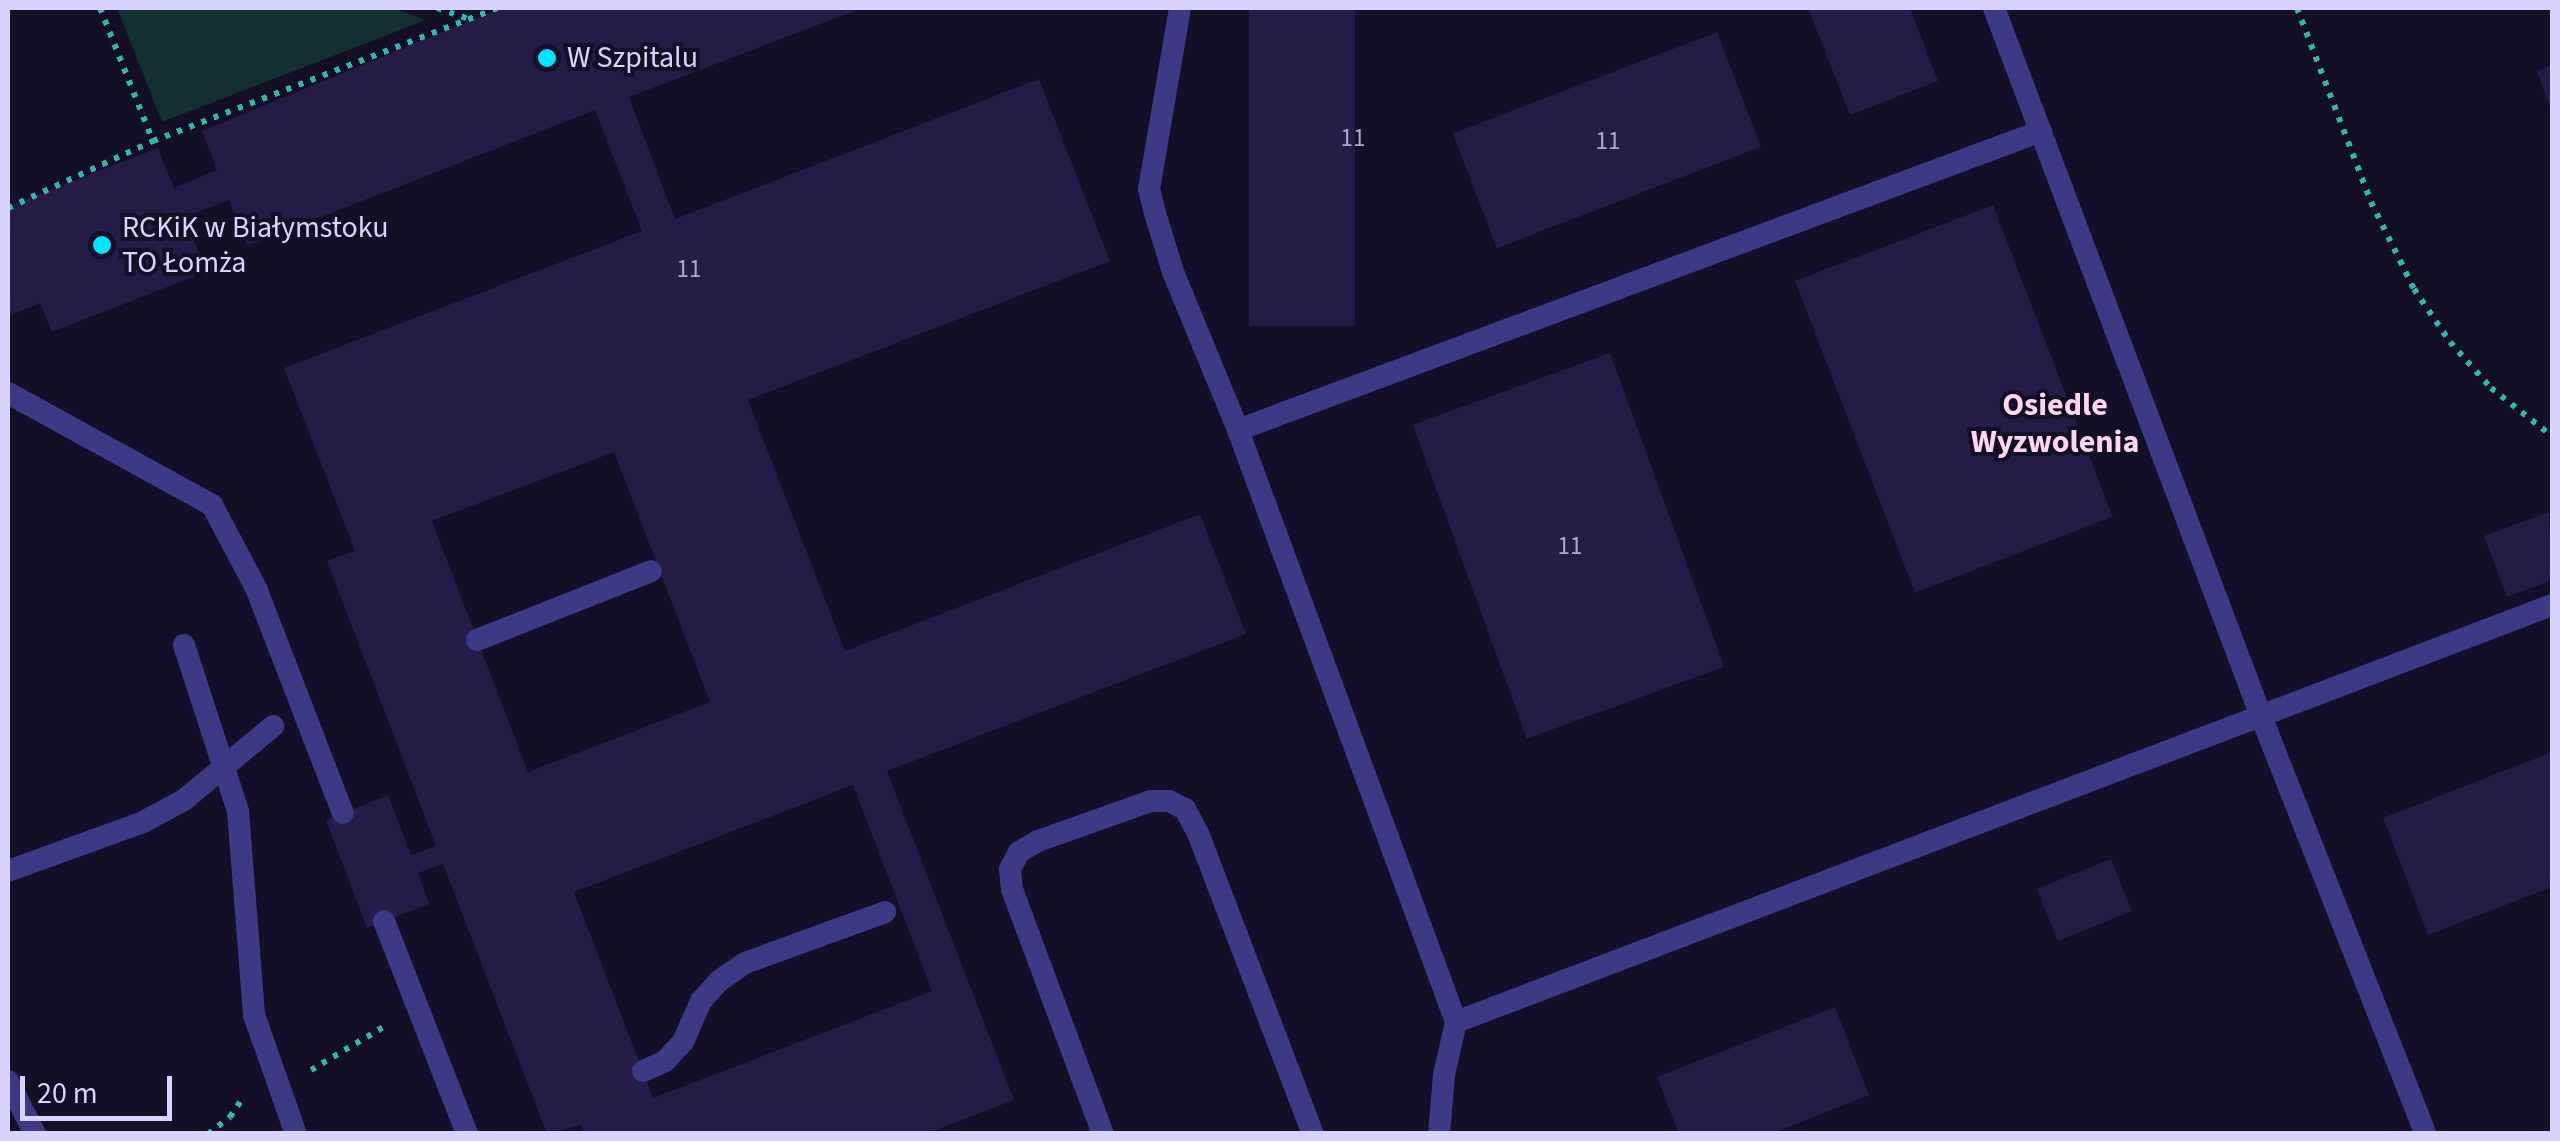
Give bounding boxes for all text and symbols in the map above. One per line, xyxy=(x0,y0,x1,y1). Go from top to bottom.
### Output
place label: W Szpitalu xyxy=(567,40,698,76)
marker: W Szpitalu xyxy=(536,47,558,69)
house number: 11 xyxy=(1341,123,1365,153)
house number: 11 xyxy=(1596,126,1620,156)
place label: RCKiK w Białymstoku TO Łomża xyxy=(122,210,389,280)
marker: RCKiK w Białymstoku TO Łomża xyxy=(91,234,113,256)
house number: 11 xyxy=(677,254,701,284)
district label: Osiedle Wyzwolenia xyxy=(1971,387,2139,462)
house number: 11 xyxy=(1558,531,1582,561)
scale bar xyxy=(25,1056,178,1118)
text: 20 m xyxy=(37,1072,98,1115)

